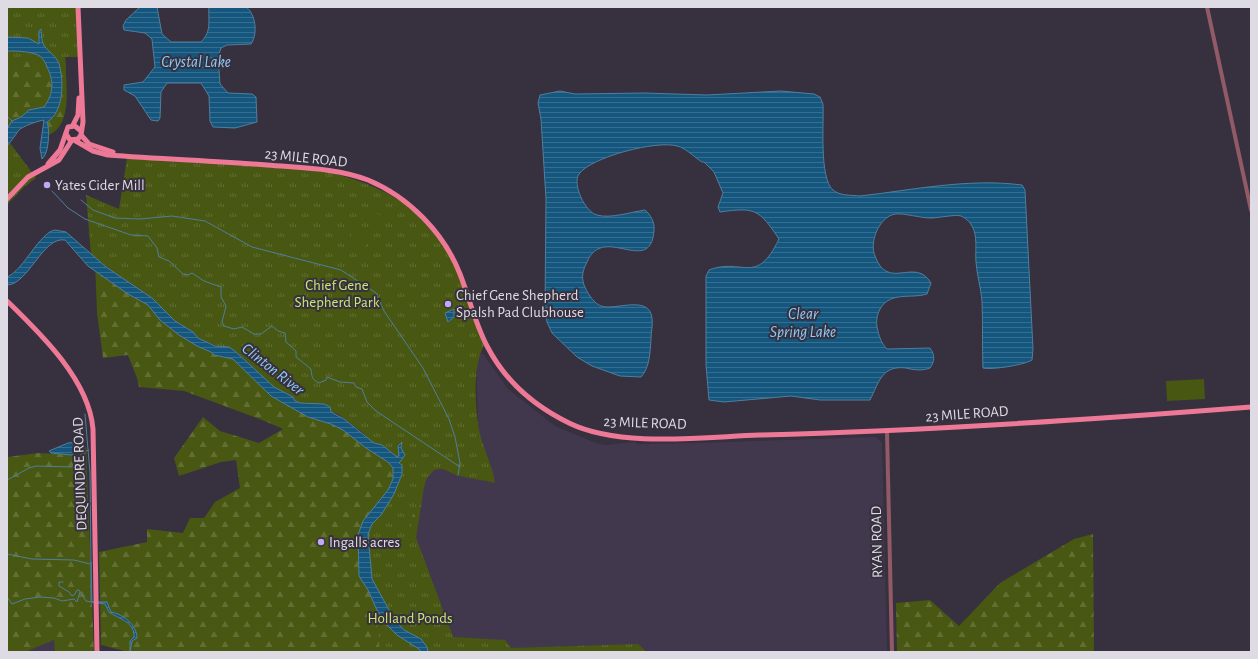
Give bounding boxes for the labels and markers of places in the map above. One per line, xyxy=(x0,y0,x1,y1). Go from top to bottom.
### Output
place label: Yates Cider Mill xyxy=(55,178,145,193)
marker: Yates Cider Mill xyxy=(42,180,52,190)
place label: Chief Gene Shepherd Spalsh Pad Clubhouse xyxy=(456,288,584,320)
marker: Chief Gene Shepherd Spalsh Pad Clubhouse xyxy=(443,299,453,309)
place label: Ingalls acres xyxy=(329,535,400,550)
marker: Ingalls acres xyxy=(316,537,326,547)

